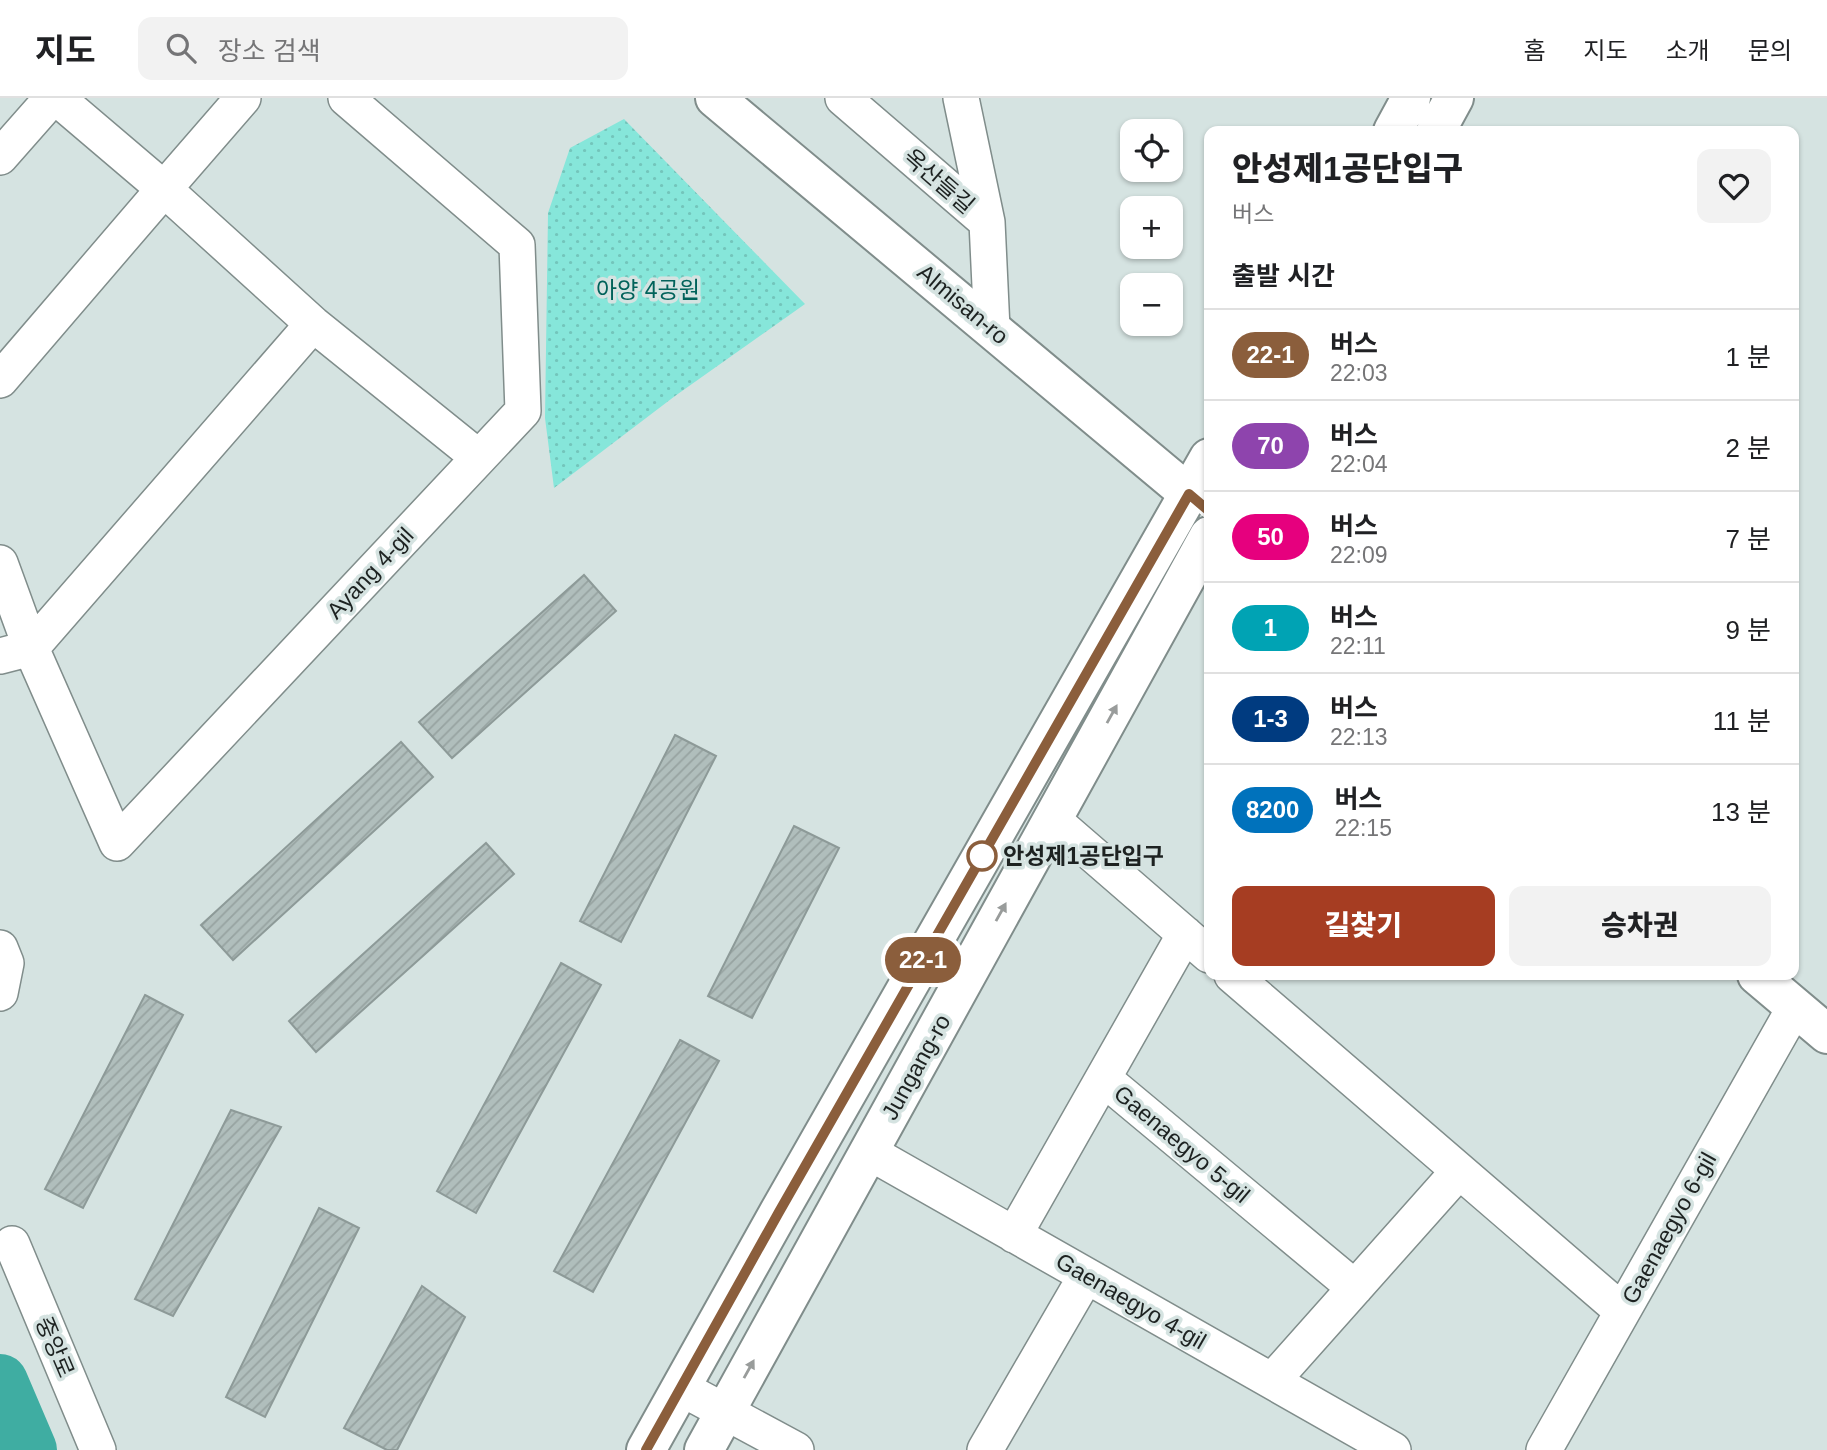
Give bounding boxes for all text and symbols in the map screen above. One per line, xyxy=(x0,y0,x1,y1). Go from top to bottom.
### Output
search box xyxy=(138,17,628,80)
icon: search xyxy=(162,29,200,67)
text: 지도 xyxy=(35,32,96,69)
text: 장소 검색 xyxy=(218,36,321,66)
text: 홈 xyxy=(1523,37,1545,64)
text: 지도 xyxy=(1583,37,1628,64)
text: 소개 xyxy=(1666,37,1710,64)
text: 문의 xyxy=(1748,37,1792,64)
map controls xyxy=(1120,119,1183,336)
button: locate xyxy=(1120,119,1183,182)
street label: 옥산들길 xyxy=(899,143,979,219)
button: heart xyxy=(1697,149,1771,223)
text: 안성제1공단입구 xyxy=(1232,150,1463,187)
button: + xyxy=(1120,196,1183,259)
text: 버스 xyxy=(1232,201,1274,227)
street label: Almisan-ro xyxy=(913,259,1013,349)
text: 출발 시간 xyxy=(1232,261,1335,291)
button: − xyxy=(1120,273,1183,336)
park label: 아양 4공원 xyxy=(596,277,700,303)
text: 버스 xyxy=(1330,329,1378,359)
text: 22-1 xyxy=(1246,341,1295,368)
text: 1 분 xyxy=(1725,342,1771,372)
text: 22:03 xyxy=(1330,360,1388,386)
text: 버스 xyxy=(1330,420,1378,450)
text: 70 xyxy=(1257,432,1284,459)
text: 2 분 xyxy=(1725,433,1771,463)
text: 22:04 xyxy=(1330,451,1388,477)
text: 버스 xyxy=(1330,511,1378,541)
street label: Ayang 4-gil xyxy=(321,522,419,624)
text: 50 xyxy=(1257,523,1284,550)
text: 7 분 xyxy=(1725,524,1771,554)
text: 22:09 xyxy=(1330,542,1388,568)
text: 버스 xyxy=(1330,602,1378,632)
text: 1 xyxy=(1264,614,1277,641)
text: 9 분 xyxy=(1725,615,1771,645)
text: 22:11 xyxy=(1330,633,1386,659)
text: 버스 xyxy=(1330,693,1378,723)
one-way arrow xyxy=(1106,704,1118,723)
text: 1-3 xyxy=(1253,705,1288,732)
text: 11 분 xyxy=(1713,706,1771,736)
text: 22:13 xyxy=(1330,724,1388,750)
text: 버스 xyxy=(1334,784,1382,814)
text: 8200 xyxy=(1246,796,1299,823)
text: 13 분 xyxy=(1711,797,1771,827)
text: 22:15 xyxy=(1334,815,1392,841)
marker: 안성제1공단입구 xyxy=(967,841,997,871)
place label: 안성제1공단입구 xyxy=(1003,843,1164,869)
button: 길찾기 xyxy=(1232,886,1495,966)
button: 승차권 xyxy=(1509,886,1771,966)
one-way arrow xyxy=(995,903,1007,922)
line badge: 22-1 xyxy=(874,937,972,983)
text: 22-1 xyxy=(899,946,947,973)
street label: Jungang-ro xyxy=(876,1010,956,1124)
street label: Gaenaegyo 5-gil xyxy=(1109,1080,1255,1208)
street label: Gaenaegyo 6-gil xyxy=(1617,1148,1721,1308)
street label: Gaenaegyo 4-gil xyxy=(1051,1248,1211,1354)
street label: 중앙로 xyxy=(31,1313,79,1381)
one-way arrow xyxy=(743,1359,755,1379)

